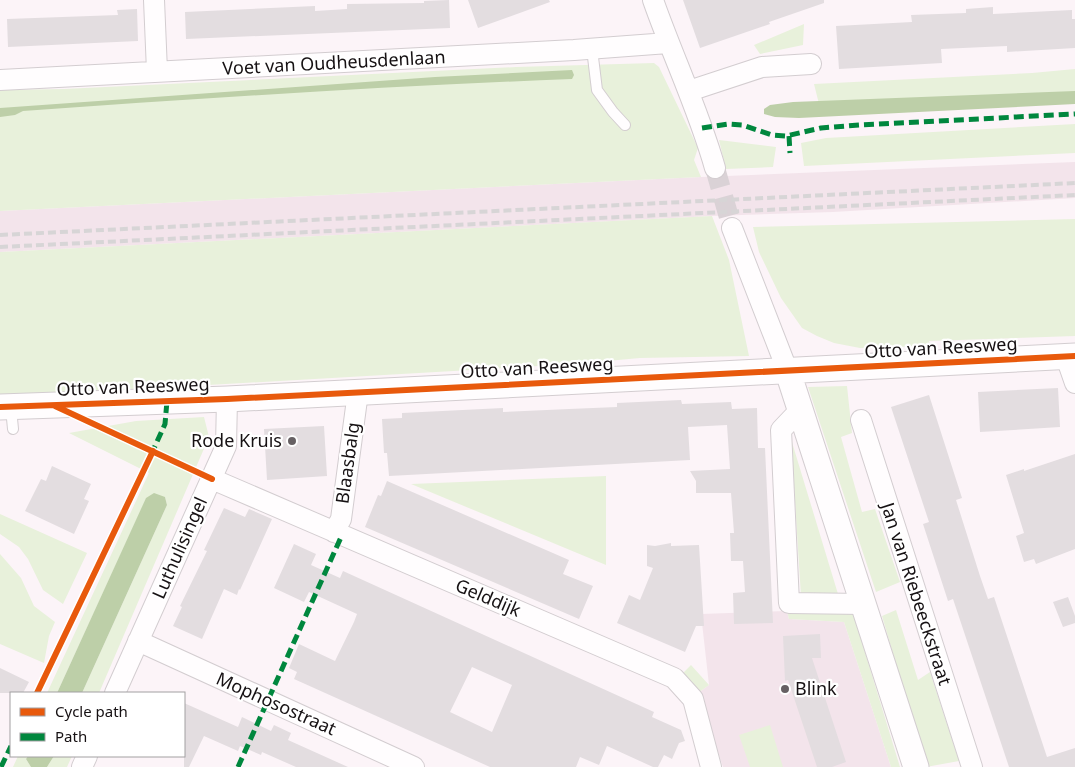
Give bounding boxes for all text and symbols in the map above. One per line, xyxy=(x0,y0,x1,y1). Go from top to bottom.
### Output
street label: Voet van Oudheusdenlaan xyxy=(222,44,446,80)
street label: Otto van Reesweg xyxy=(864,331,1018,363)
street label: Otto van Reesweg xyxy=(460,351,614,383)
street label: Otto van Reesweg xyxy=(56,371,210,401)
street label: Blaasbalg xyxy=(329,421,365,505)
place label: Rode Kruis xyxy=(191,428,282,452)
marker: Rode Kruis xyxy=(286,435,298,447)
street label: Luthulisingel xyxy=(146,493,212,602)
street label: Jan van Riebeeckstraat xyxy=(876,498,958,688)
street label: Gelddijk xyxy=(452,573,525,622)
street label: Mophosostraat xyxy=(213,666,341,740)
place label: Blink xyxy=(795,676,837,700)
marker: Blink xyxy=(779,683,791,695)
legend xyxy=(10,692,185,757)
text: Cycle path xyxy=(55,701,128,721)
text: Path xyxy=(55,726,87,746)

